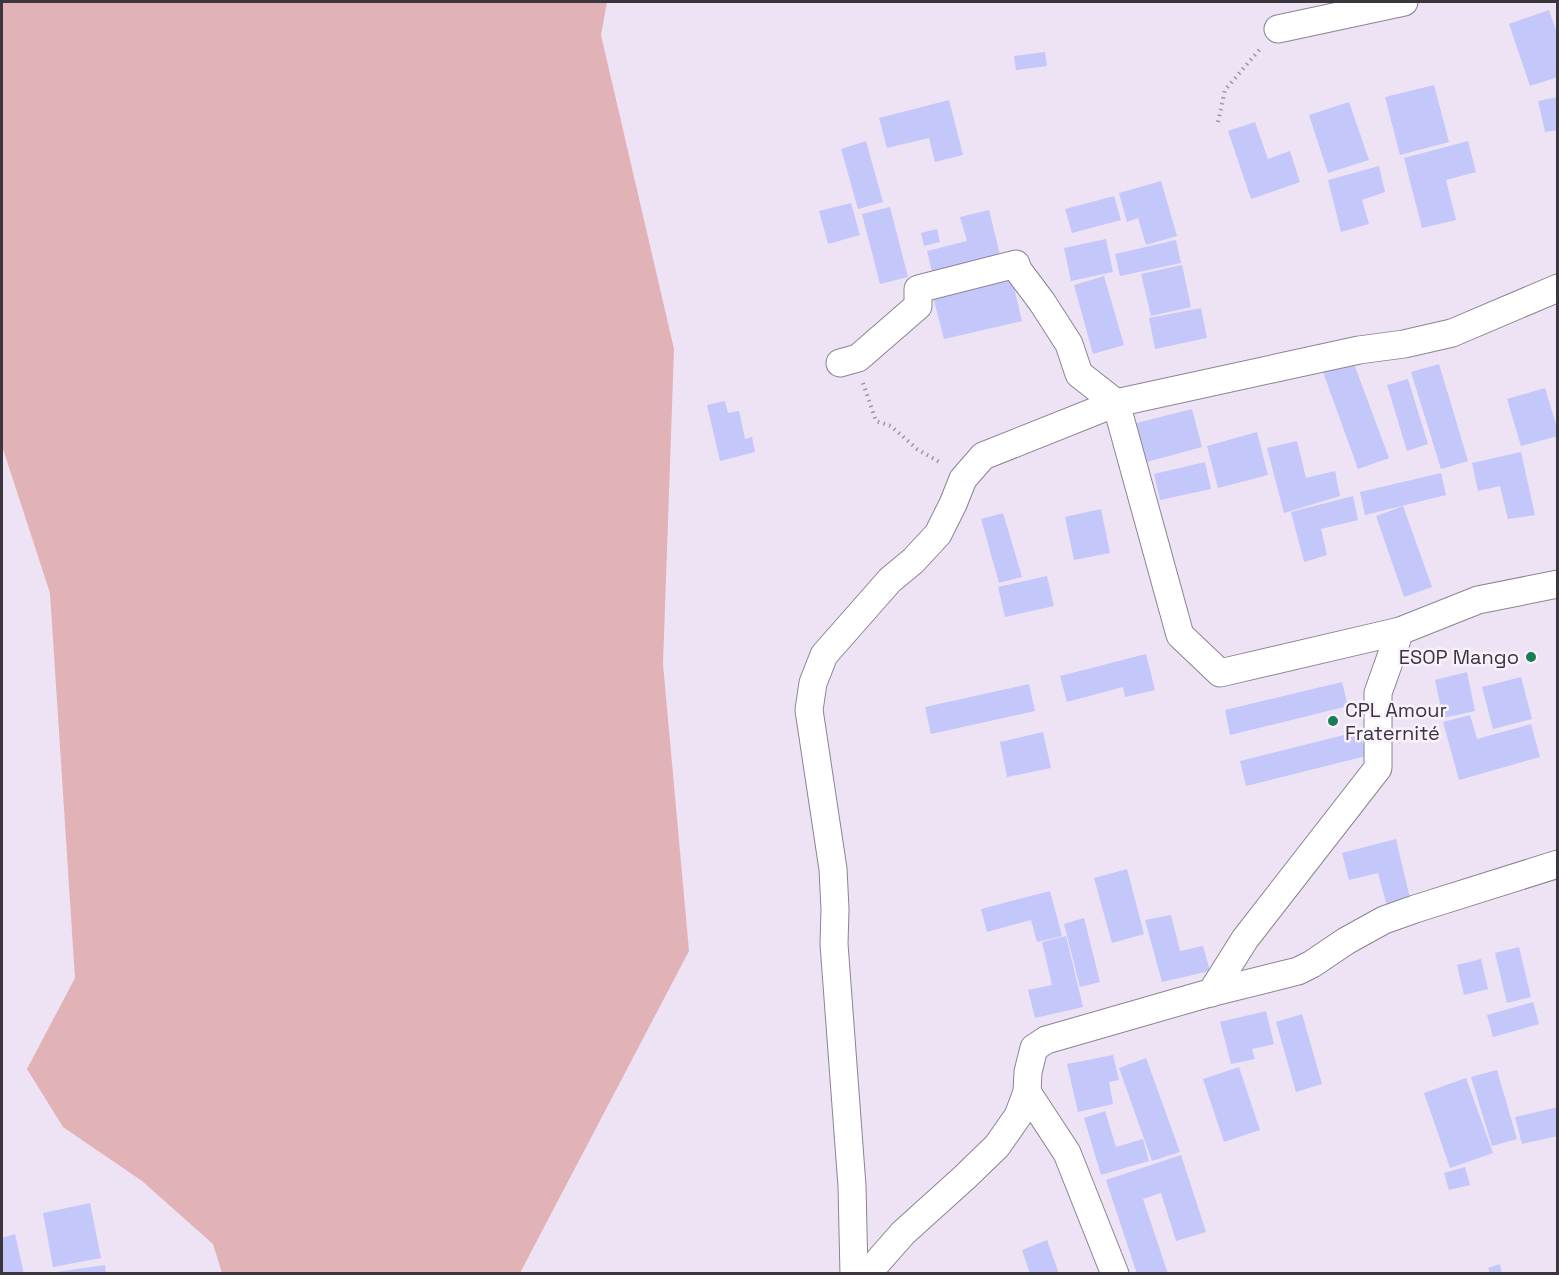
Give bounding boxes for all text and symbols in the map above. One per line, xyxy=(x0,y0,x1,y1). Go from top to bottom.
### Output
place label: ESOP Mango xyxy=(1399,644,1519,670)
marker: ESOP Mango xyxy=(1524,650,1538,664)
place label: CPL Amour Fraternité xyxy=(1345,697,1447,746)
marker: CPL Amour Fraternité xyxy=(1326,714,1340,728)

